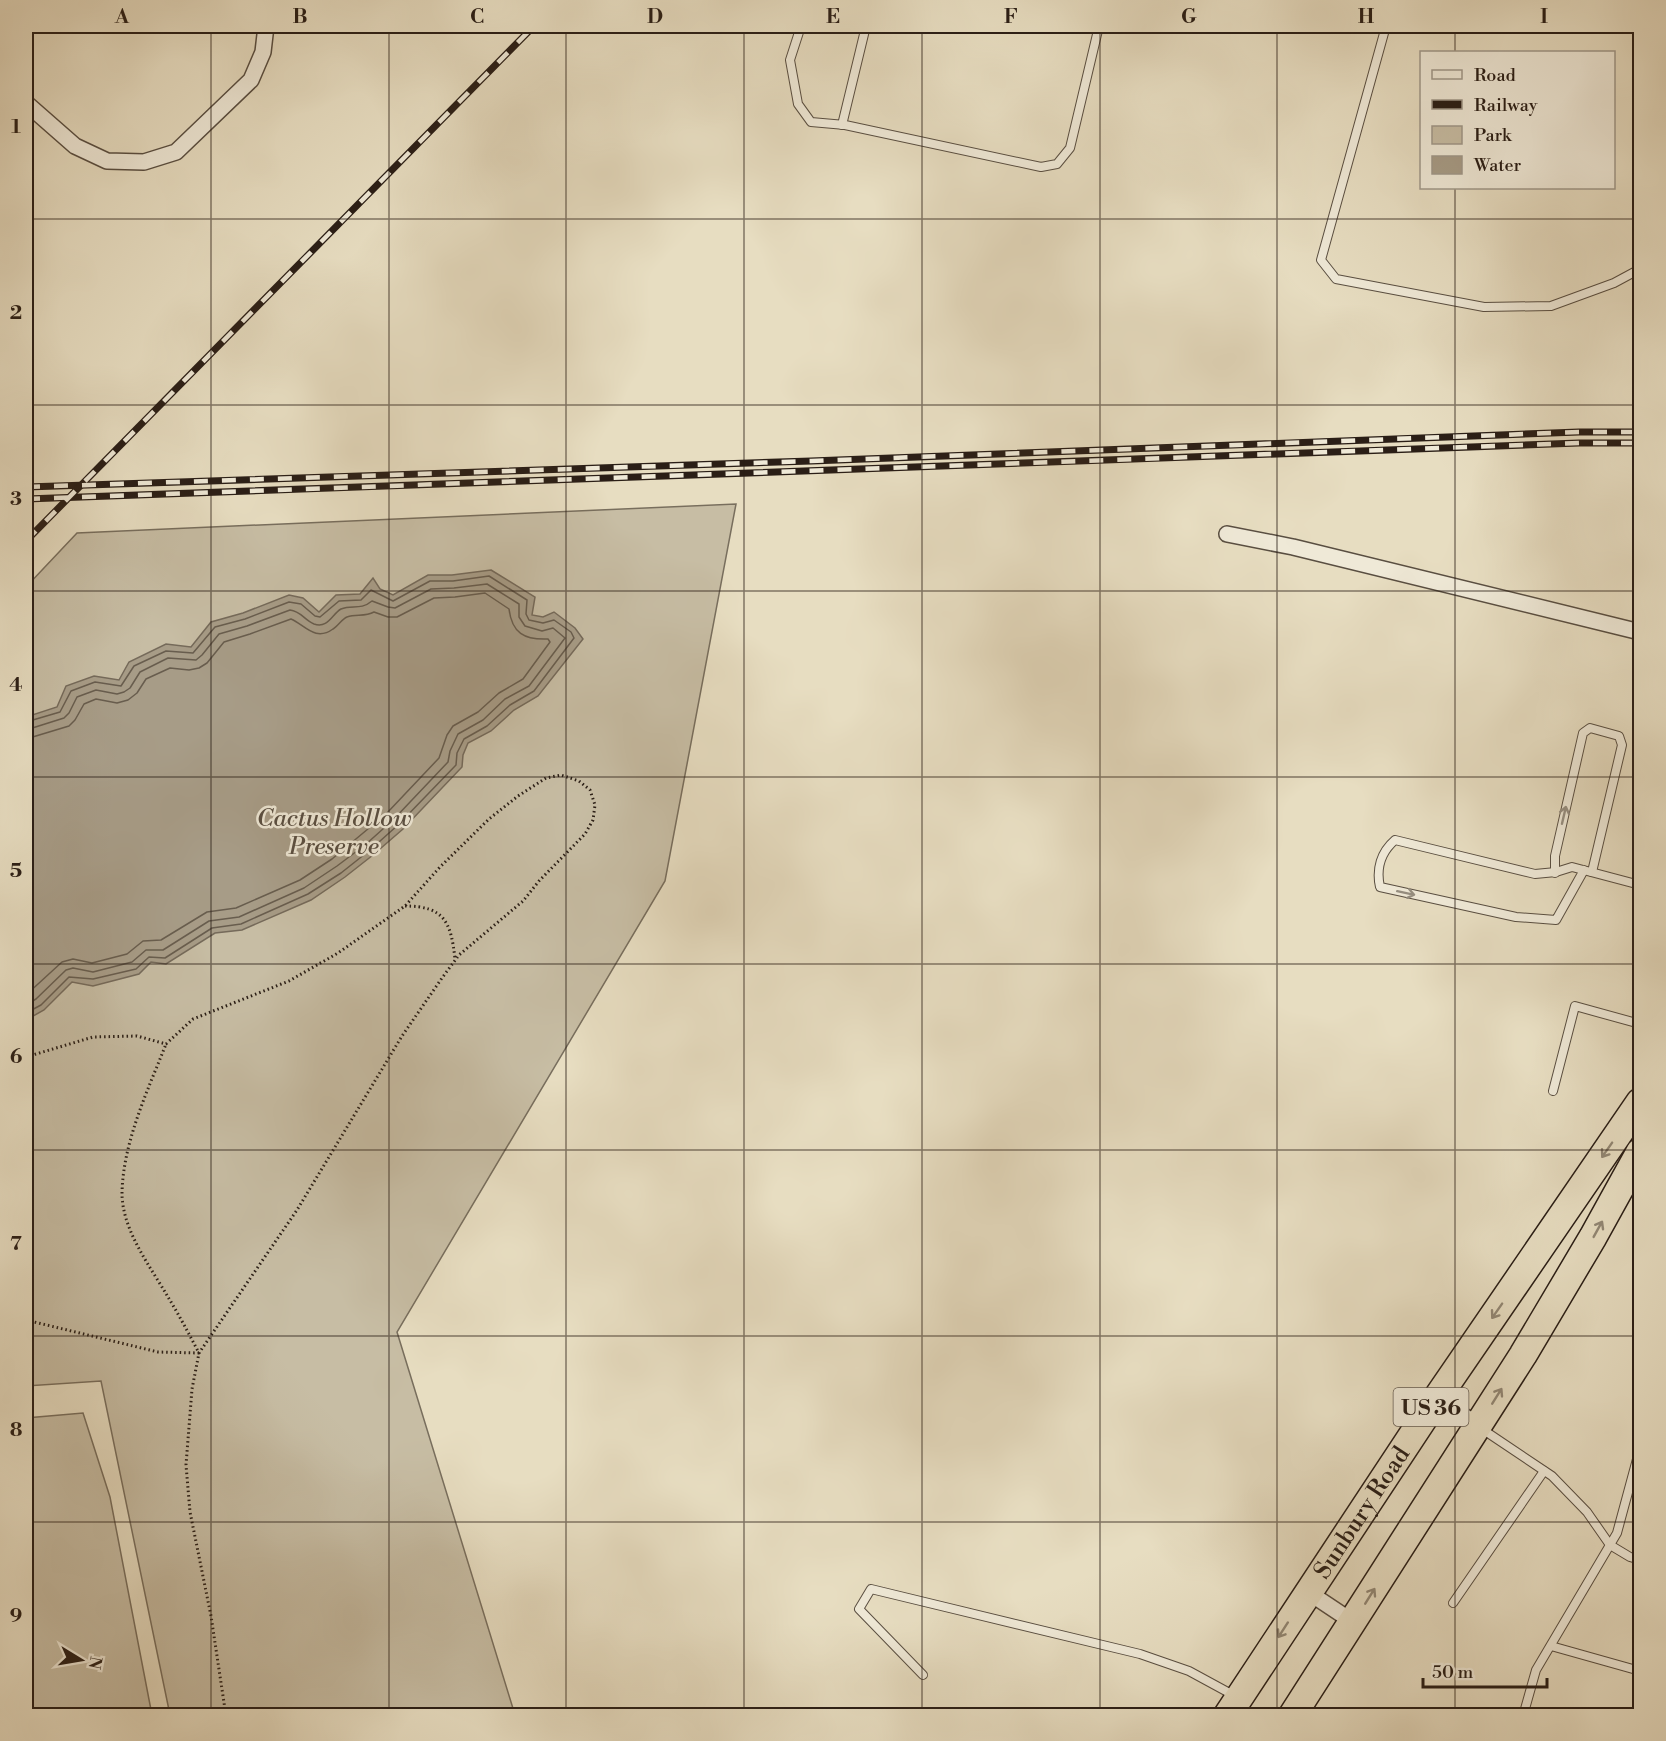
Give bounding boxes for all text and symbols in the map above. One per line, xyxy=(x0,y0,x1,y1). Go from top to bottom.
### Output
text: A xyxy=(114,5,130,30)
text: B xyxy=(292,5,308,30)
text: C xyxy=(470,5,484,30)
text: D xyxy=(647,5,663,30)
text: E xyxy=(826,5,840,30)
text: F xyxy=(1004,5,1018,30)
text: G xyxy=(1181,5,1197,30)
text: H xyxy=(1358,5,1375,30)
text: I xyxy=(1540,5,1548,30)
legend xyxy=(1420,51,1615,189)
text: Road xyxy=(1474,64,1517,87)
text: Railway xyxy=(1474,94,1538,117)
text: 1 xyxy=(11,115,21,140)
text: Park xyxy=(1474,124,1513,147)
text: Water xyxy=(1473,154,1522,177)
text: 2 xyxy=(10,301,22,326)
text: 3 xyxy=(10,487,22,512)
text: 4 xyxy=(9,673,23,698)
park label: Cactus Hollow Preserve xyxy=(257,804,411,862)
one-way arrow xyxy=(1559,806,1571,825)
text: 5 xyxy=(10,859,22,884)
one-way arrow xyxy=(1396,887,1415,899)
text: 6 xyxy=(10,1045,23,1070)
one-way arrow xyxy=(1601,1141,1613,1158)
one-way arrow xyxy=(1592,1221,1604,1238)
text: 7 xyxy=(10,1232,22,1257)
one-way arrow xyxy=(1491,1302,1503,1318)
road number: US 36 xyxy=(1394,1388,1468,1426)
one-way arrow xyxy=(1492,1388,1504,1405)
text: 8 xyxy=(10,1418,23,1443)
street label: Sunbury Road xyxy=(1308,1441,1417,1585)
one-way arrow xyxy=(1364,1588,1376,1605)
text: 9 xyxy=(10,1604,22,1629)
one-way arrow xyxy=(1277,1621,1289,1638)
north arrow xyxy=(51,1630,111,1690)
scale bar xyxy=(1423,1651,1548,1689)
text: N xyxy=(84,1655,106,1671)
text: 50 m xyxy=(1432,1661,1474,1684)

